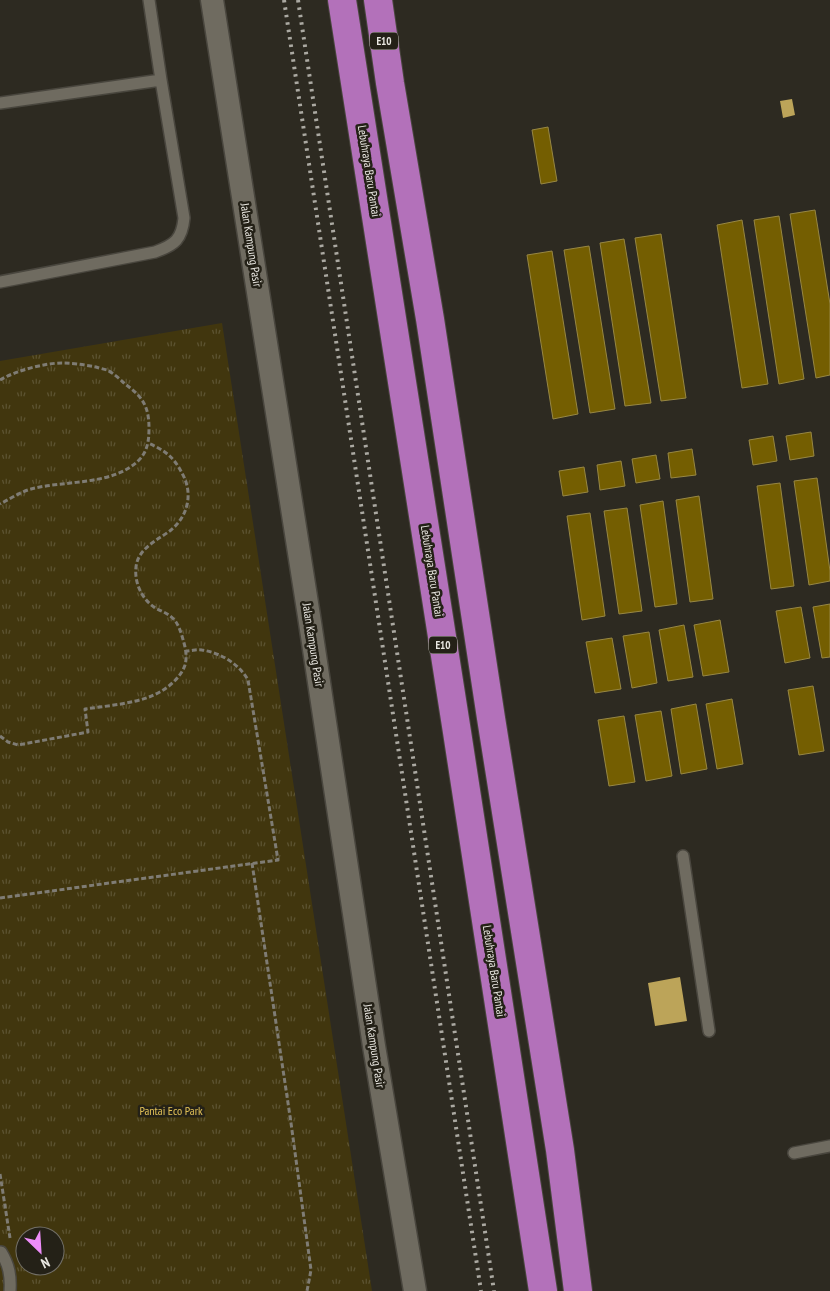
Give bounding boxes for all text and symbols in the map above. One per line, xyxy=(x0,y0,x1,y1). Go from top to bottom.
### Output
road number: E10 xyxy=(370,32,398,49)
street label: Lebuhraya Baru Pantai xyxy=(355,124,384,218)
street label: Jalan Kampung Pasir xyxy=(237,201,266,289)
street label: Lebuhraya Baru Pantai xyxy=(418,524,447,618)
street label: Jalan Kampung Pasir xyxy=(299,601,328,689)
road number: E10 xyxy=(429,636,457,654)
street label: Lebuhraya Baru Pantai xyxy=(480,924,509,1018)
street label: Jalan Kampung Pasir xyxy=(360,1002,389,1090)
park label: Pantai Eco Park xyxy=(139,1103,203,1118)
north arrow xyxy=(15,1226,65,1276)
text: N xyxy=(38,1253,53,1273)

